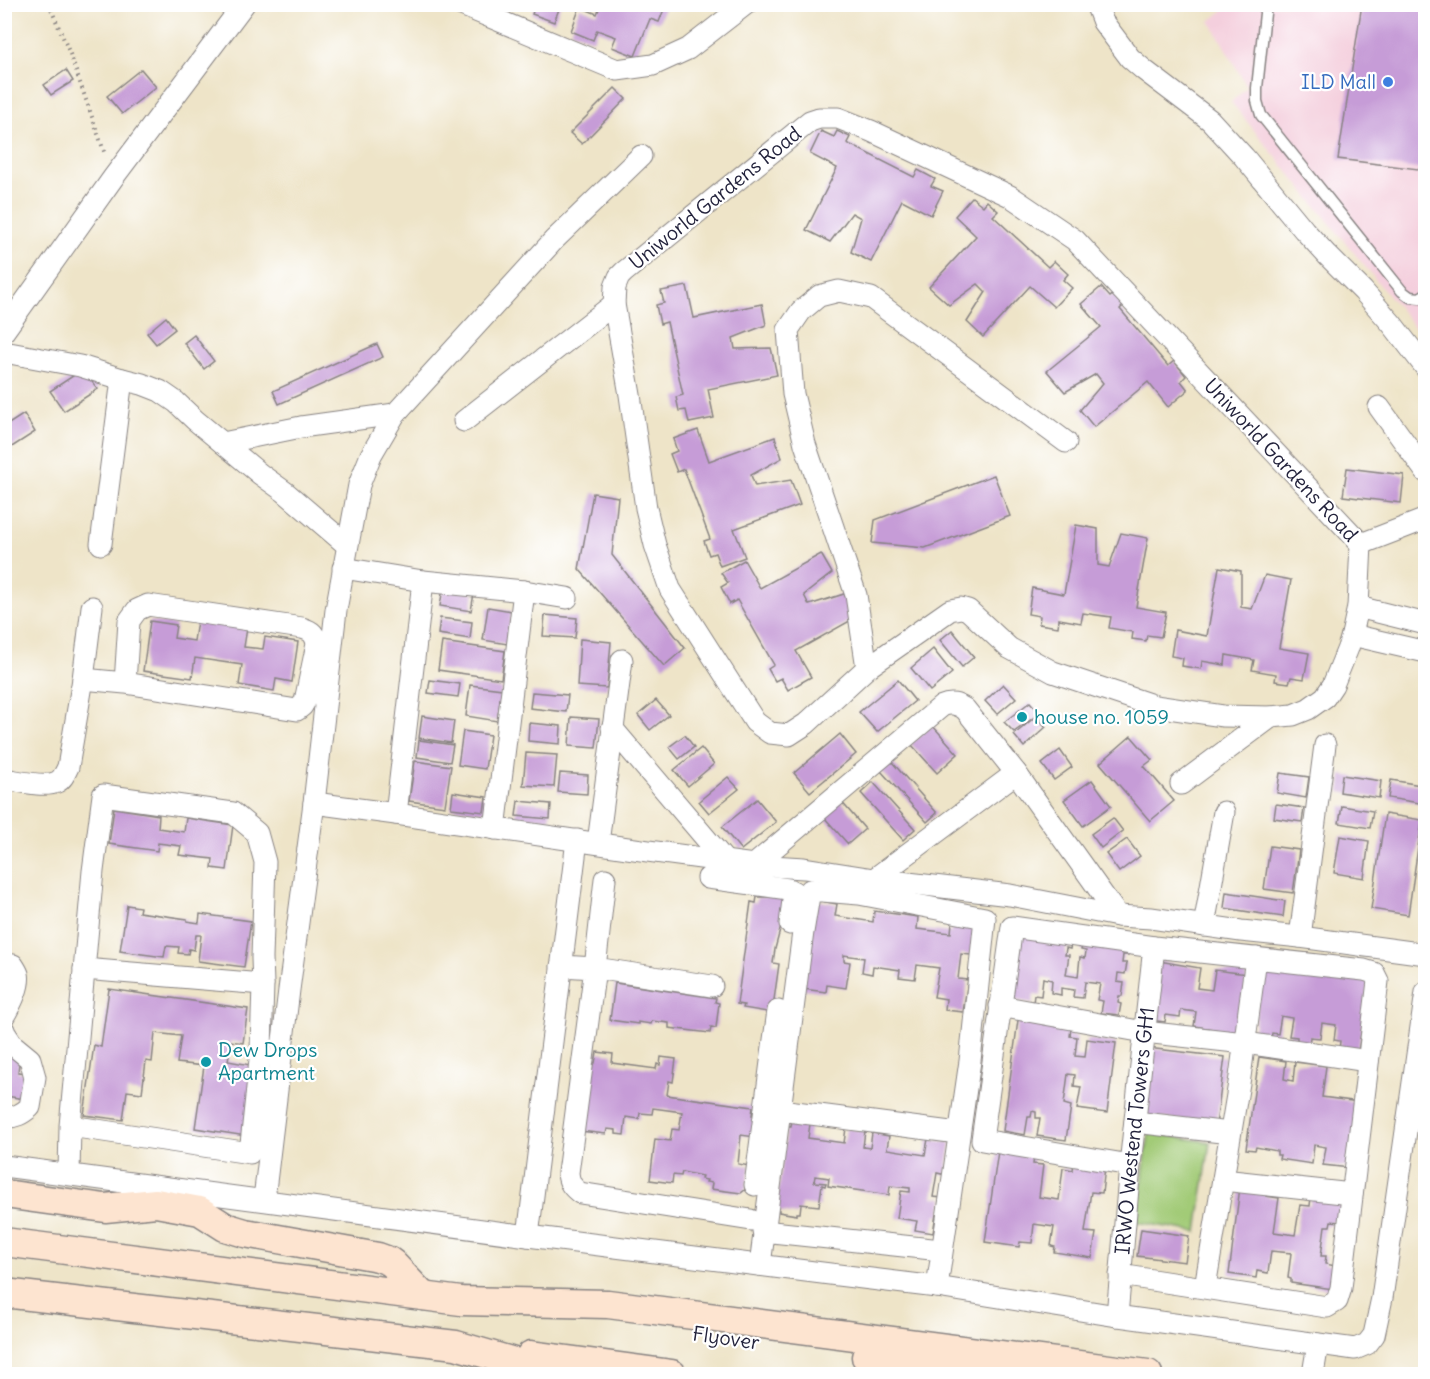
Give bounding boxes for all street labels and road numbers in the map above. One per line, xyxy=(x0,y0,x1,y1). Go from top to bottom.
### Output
street label: Uniworld Gardens Road xyxy=(624,120,806,275)
street label: Uniworld Gardens Road xyxy=(1199,373,1364,547)
street label: IRWO Westend Towers GH1 xyxy=(1109,1006,1159,1255)
street label: Flyover xyxy=(691,1320,761,1355)

